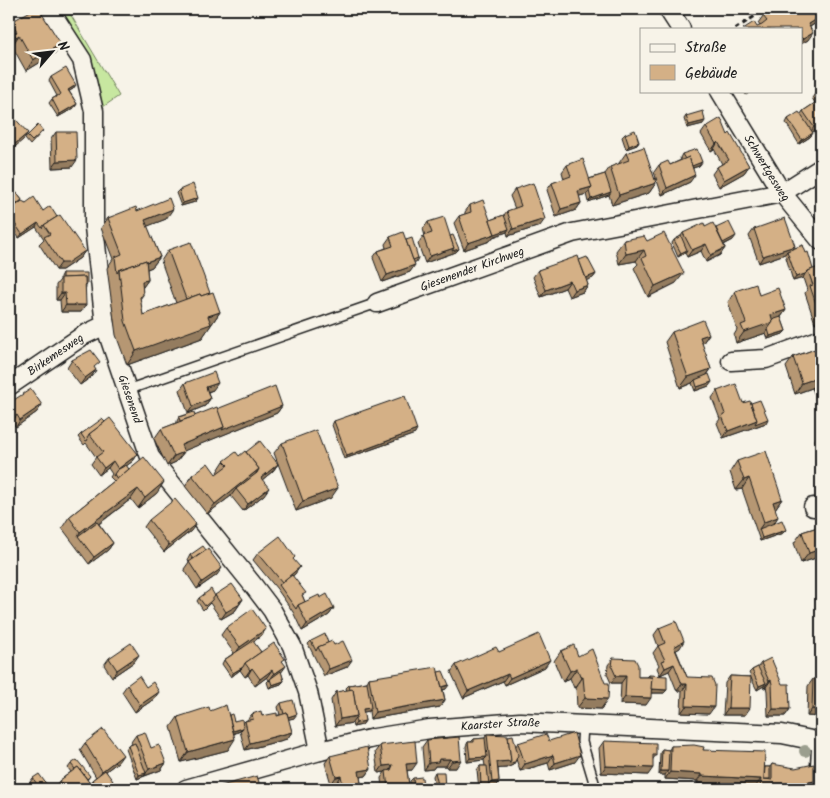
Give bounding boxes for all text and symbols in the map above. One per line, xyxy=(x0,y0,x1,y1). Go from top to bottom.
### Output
north arrow xyxy=(28,28,78,78)
legend xyxy=(640,28,802,92)
text: Straße xyxy=(685,36,727,60)
text: N xyxy=(51,37,74,56)
text: Gebäude xyxy=(685,62,738,86)
street label: Schwertgesweg xyxy=(739,131,795,206)
street label: Giesenender Kirchweg xyxy=(417,241,527,296)
street label: Birkemesweg xyxy=(23,328,88,381)
street label: Giesenend xyxy=(113,372,148,427)
street label: Kaarster Straße xyxy=(460,712,541,736)

